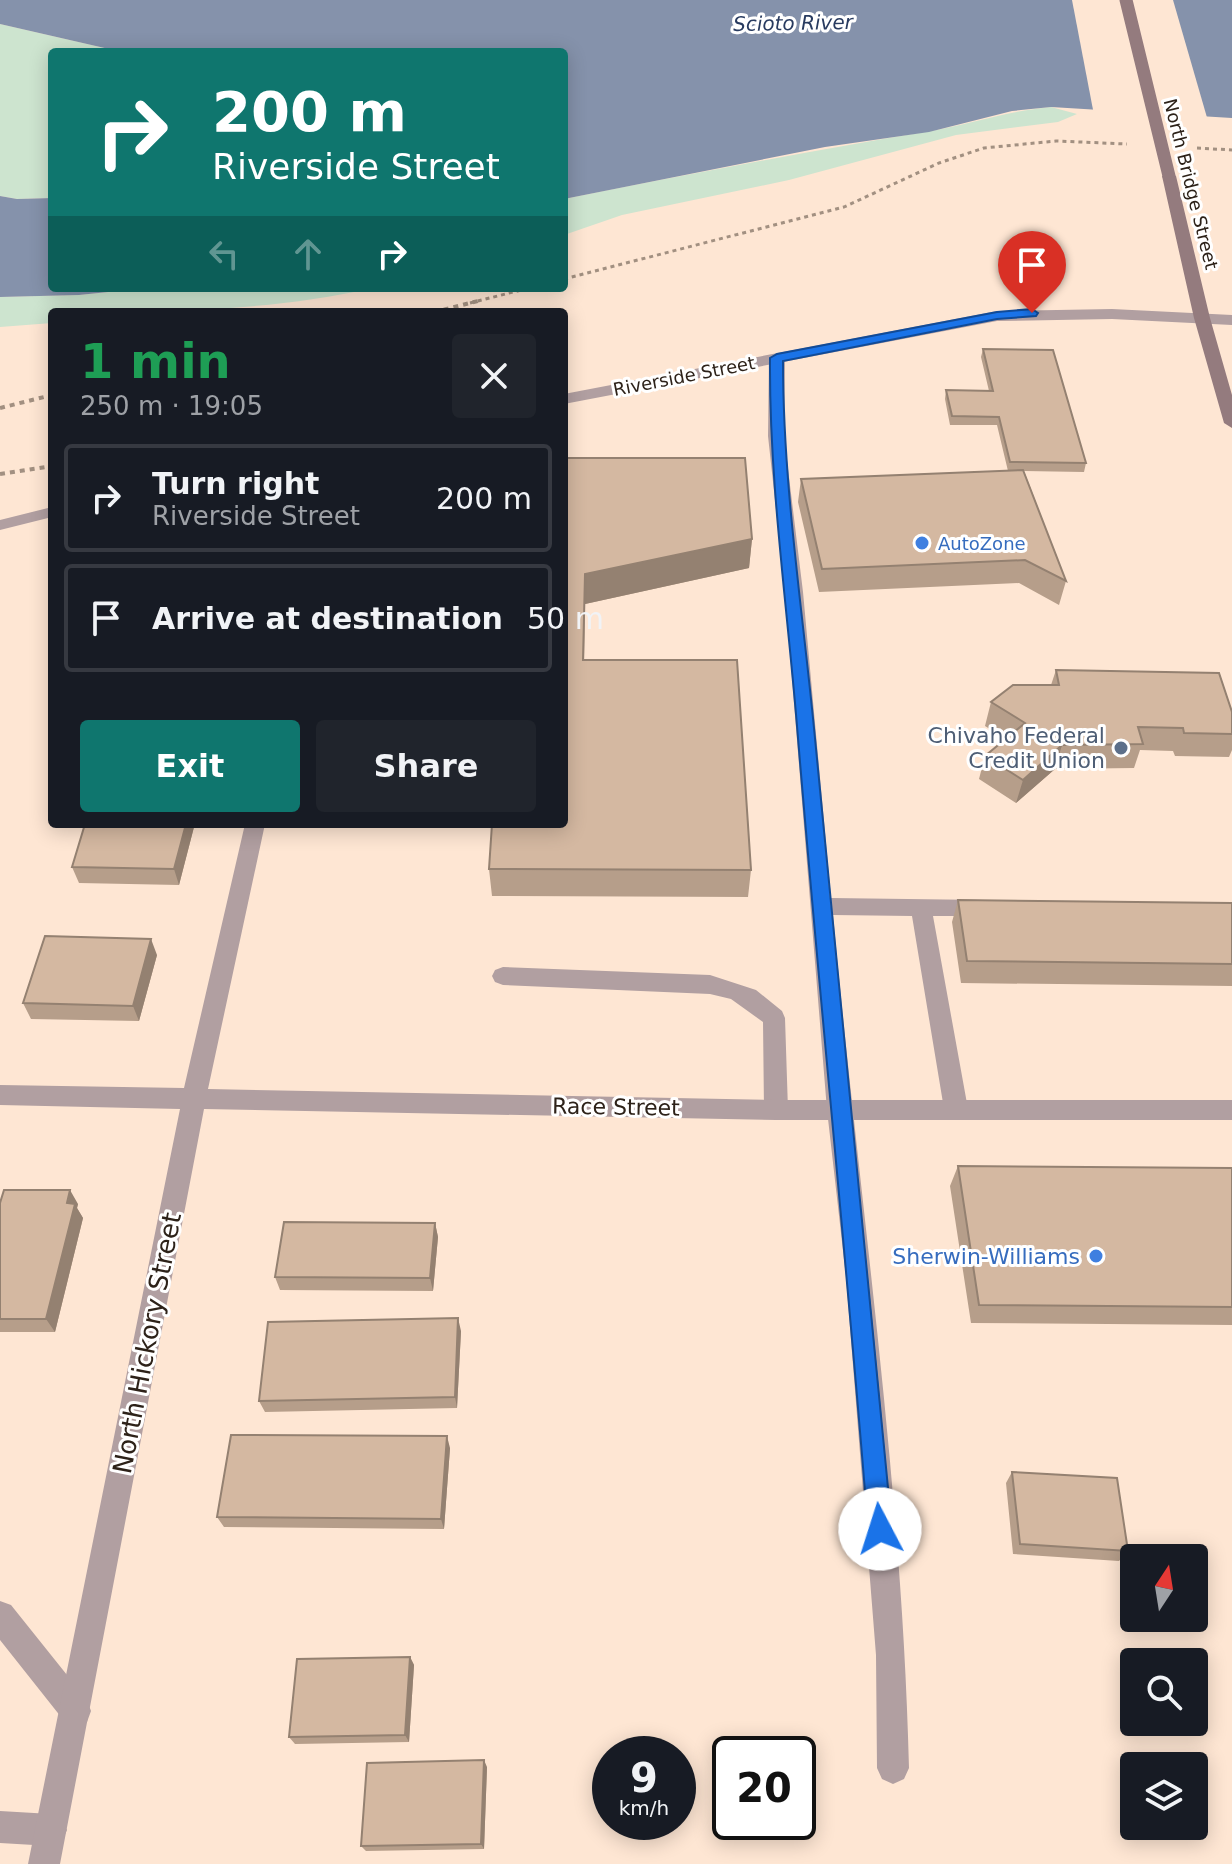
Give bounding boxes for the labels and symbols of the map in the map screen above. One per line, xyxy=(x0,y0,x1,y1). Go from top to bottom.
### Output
water label: Scioto River xyxy=(733,10,855,36)
street label: North Bridge Street xyxy=(1160,96,1222,272)
pin xyxy=(998,231,1066,313)
street label: Riverside Street xyxy=(611,352,757,400)
place label: AutoZone xyxy=(938,533,1026,554)
marker: AutoZone xyxy=(913,534,931,552)
place label: Chivaho Federal Credit Union xyxy=(928,723,1105,773)
marker: Chivaho Federal Credit Union xyxy=(1112,739,1130,757)
street label: Race Street xyxy=(552,1093,680,1121)
street label: North Hickory Street xyxy=(107,1210,187,1476)
place label: Sherwin-Williams xyxy=(892,1244,1080,1269)
marker: Sherwin-Williams xyxy=(1087,1247,1105,1265)
position arrow xyxy=(838,1487,922,1571)
north arrow xyxy=(1120,1544,1208,1632)
speed limit sign: 20 xyxy=(712,1736,816,1840)

